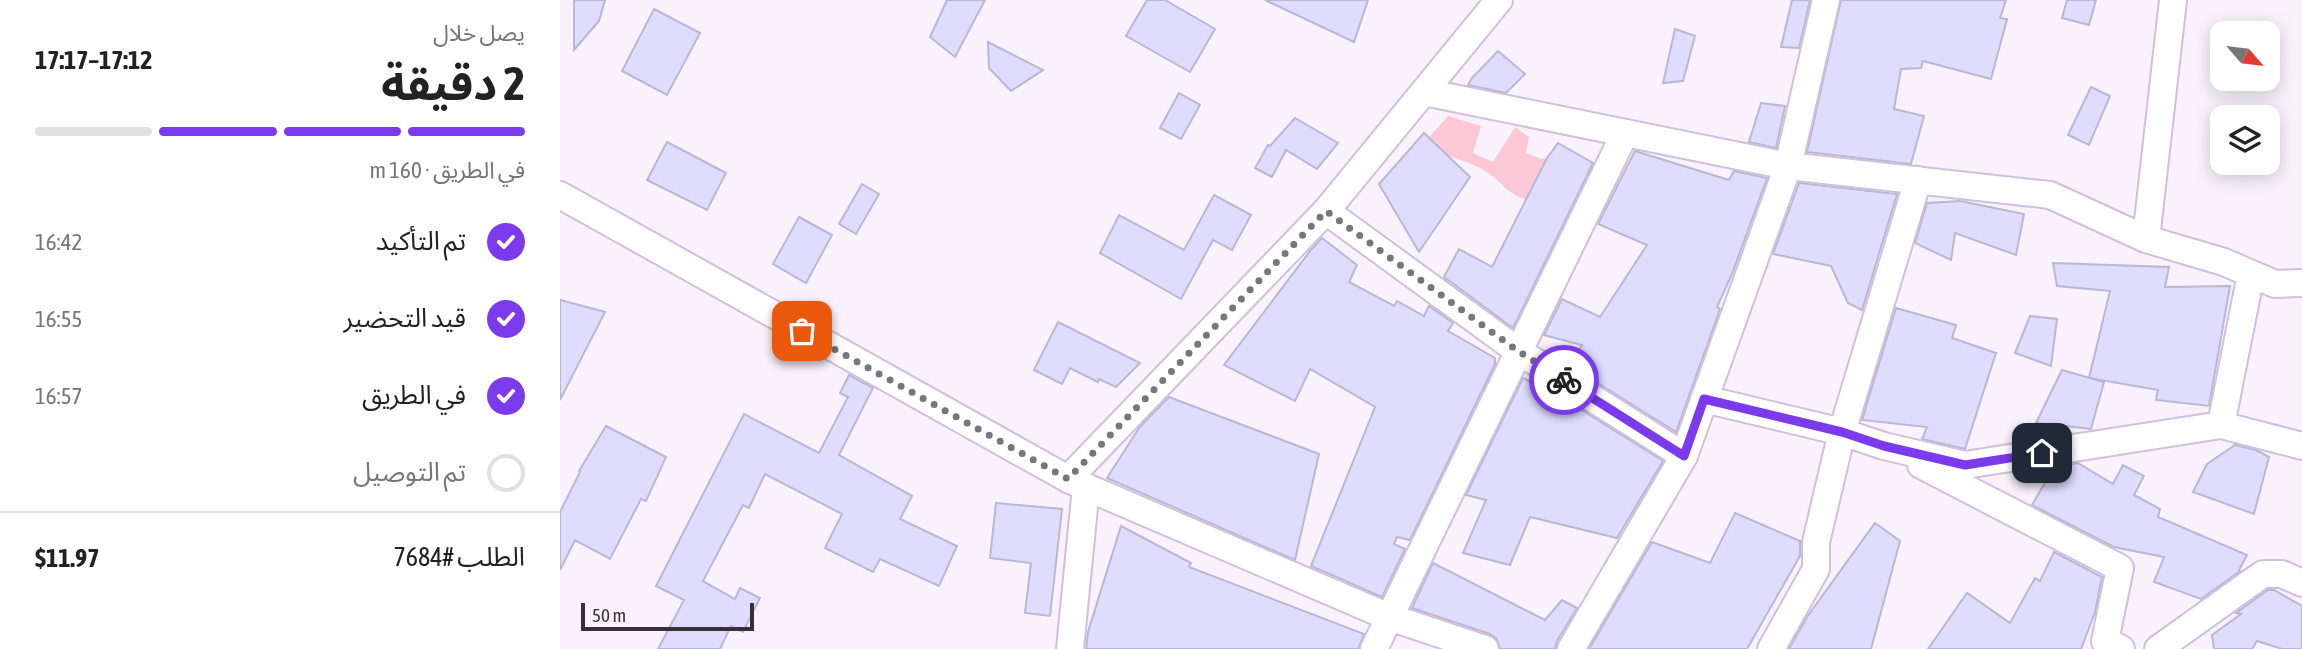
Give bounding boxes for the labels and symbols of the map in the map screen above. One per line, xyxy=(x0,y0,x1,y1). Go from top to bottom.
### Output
north arrow xyxy=(2210,21,2280,91)
pin xyxy=(772,301,832,361)
courier xyxy=(1529,345,1599,415)
pin xyxy=(2012,423,2072,483)
scale bar xyxy=(581,600,754,632)

